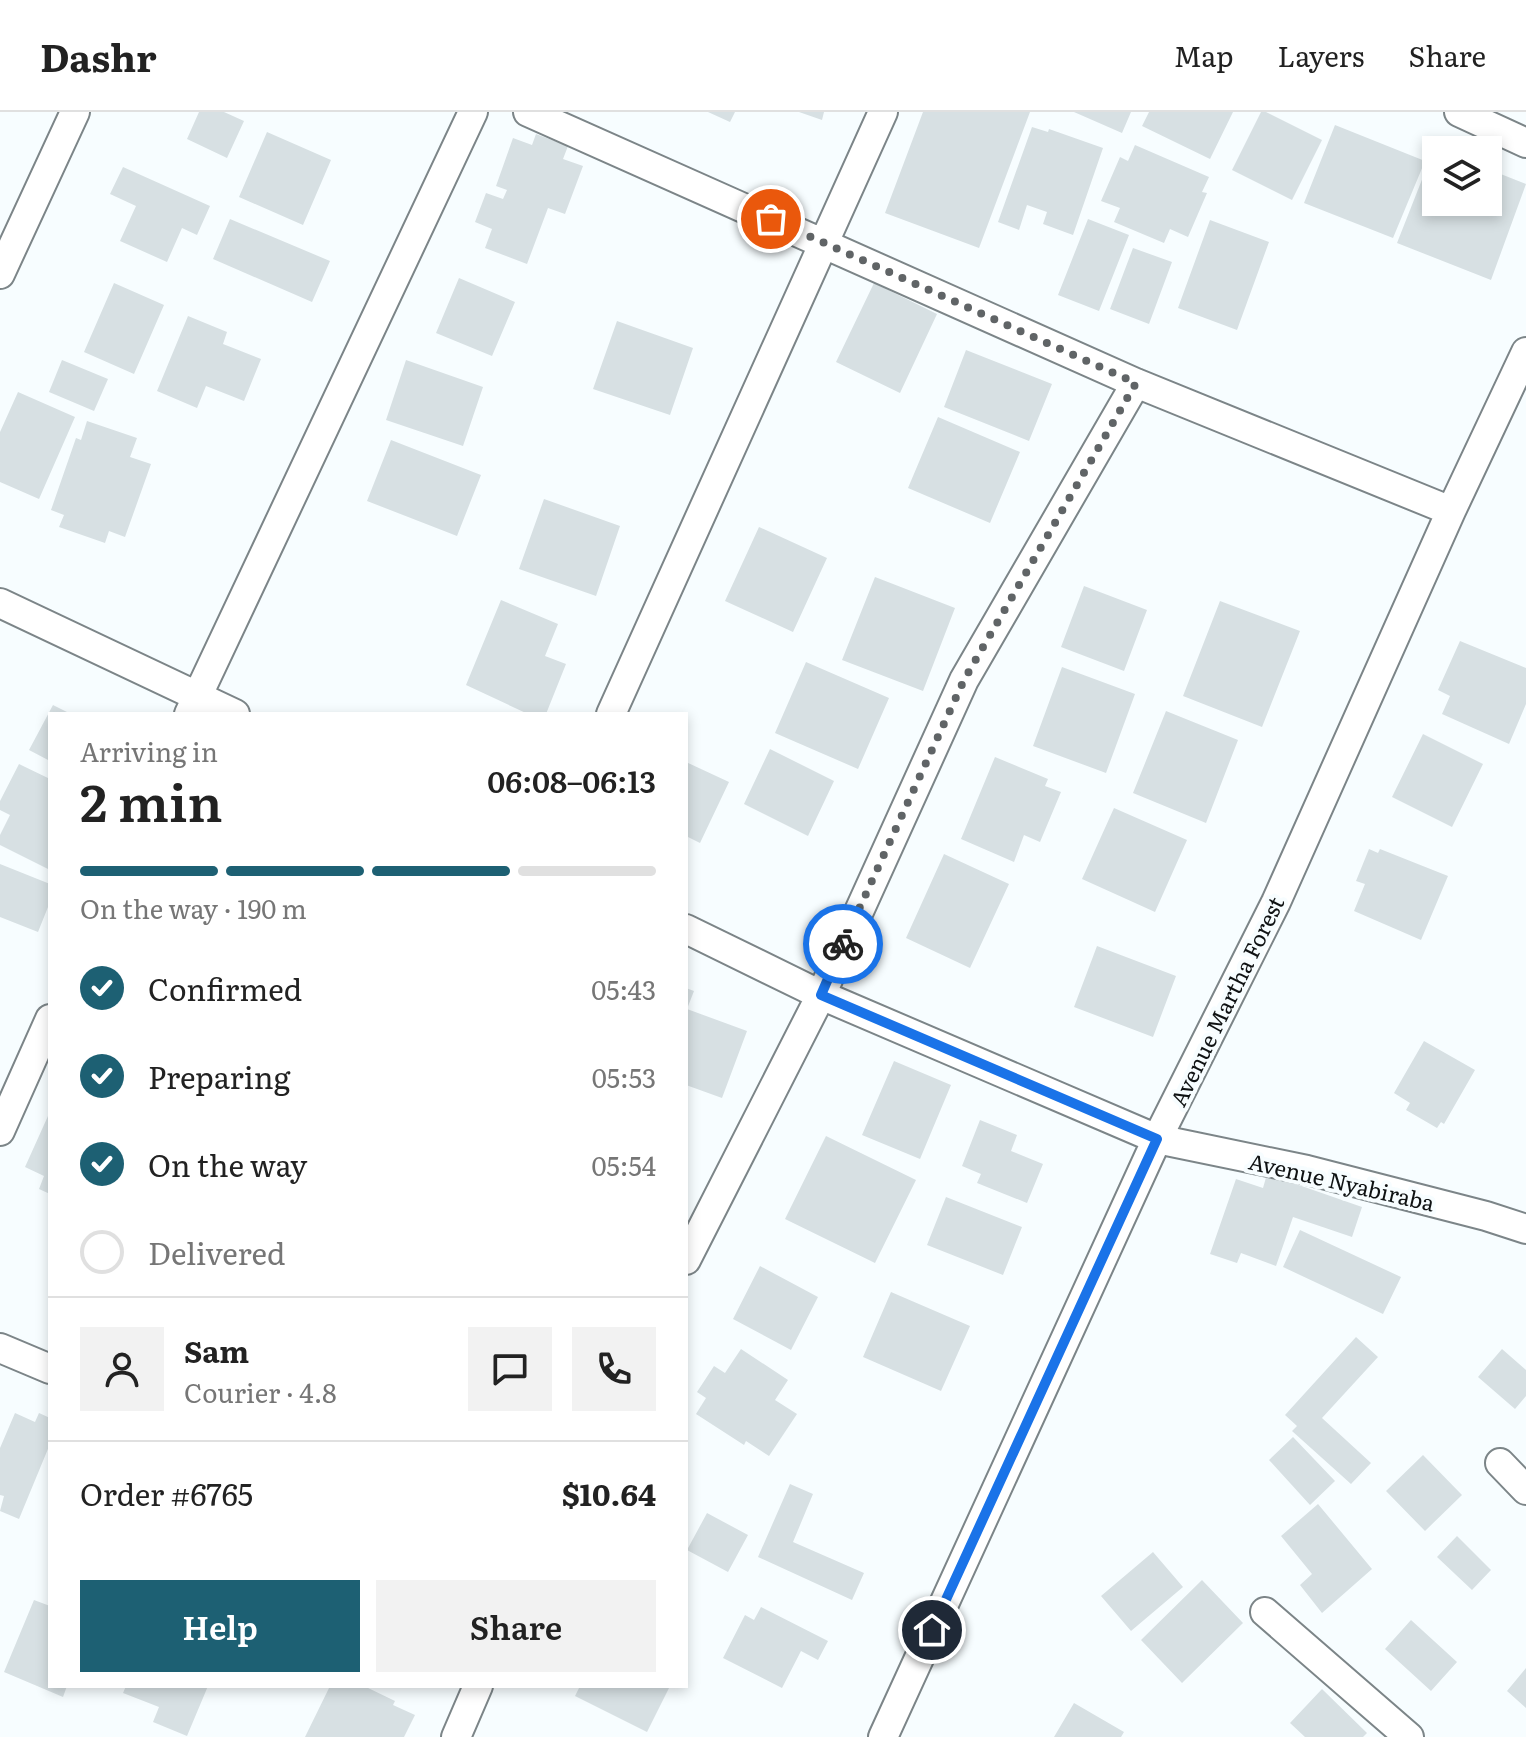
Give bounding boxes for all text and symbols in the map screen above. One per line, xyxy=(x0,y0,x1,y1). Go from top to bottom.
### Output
text: Dashr xyxy=(40,27,157,84)
text: Map xyxy=(1174,34,1233,76)
text: Layers xyxy=(1277,34,1364,76)
text: Share xyxy=(1408,34,1486,76)
map controls xyxy=(1422,136,1502,216)
button: layers xyxy=(1422,136,1502,216)
pin xyxy=(737,185,805,253)
icon: bag xyxy=(749,197,793,241)
text: Arriving in xyxy=(80,731,218,770)
text: 06:08–06:13 xyxy=(487,758,656,802)
text: 2 min xyxy=(80,761,223,838)
text: On the way · 190 m xyxy=(80,888,307,927)
street label: Avenue Martha Forest xyxy=(1161,890,1291,1112)
courier xyxy=(803,904,883,984)
icon: bike xyxy=(821,922,865,966)
icon: check xyxy=(80,966,124,1010)
text: Confirmed xyxy=(148,966,302,1010)
text: 05:43 xyxy=(591,969,656,1008)
icon: check xyxy=(80,1054,124,1098)
text: Preparing xyxy=(148,1054,290,1098)
text: 05:53 xyxy=(592,1057,656,1096)
icon: check xyxy=(80,1142,124,1186)
text: On the way xyxy=(148,1142,307,1186)
street label: Avenue Nyabiraba xyxy=(1246,1144,1438,1218)
text: 05:54 xyxy=(592,1145,656,1184)
text: Delivered xyxy=(148,1230,285,1274)
button: person xyxy=(80,1327,164,1411)
button: chat xyxy=(468,1327,552,1411)
button: phone xyxy=(572,1327,656,1411)
text: Sam xyxy=(184,1328,249,1372)
text: Courier · 4.8 xyxy=(184,1372,337,1411)
text: Order #6765 xyxy=(80,1471,253,1515)
text: $10.64 xyxy=(562,1471,656,1515)
button: Help xyxy=(80,1580,360,1672)
button: Share xyxy=(376,1580,656,1672)
pin xyxy=(898,1596,966,1664)
icon: home xyxy=(910,1608,954,1652)

